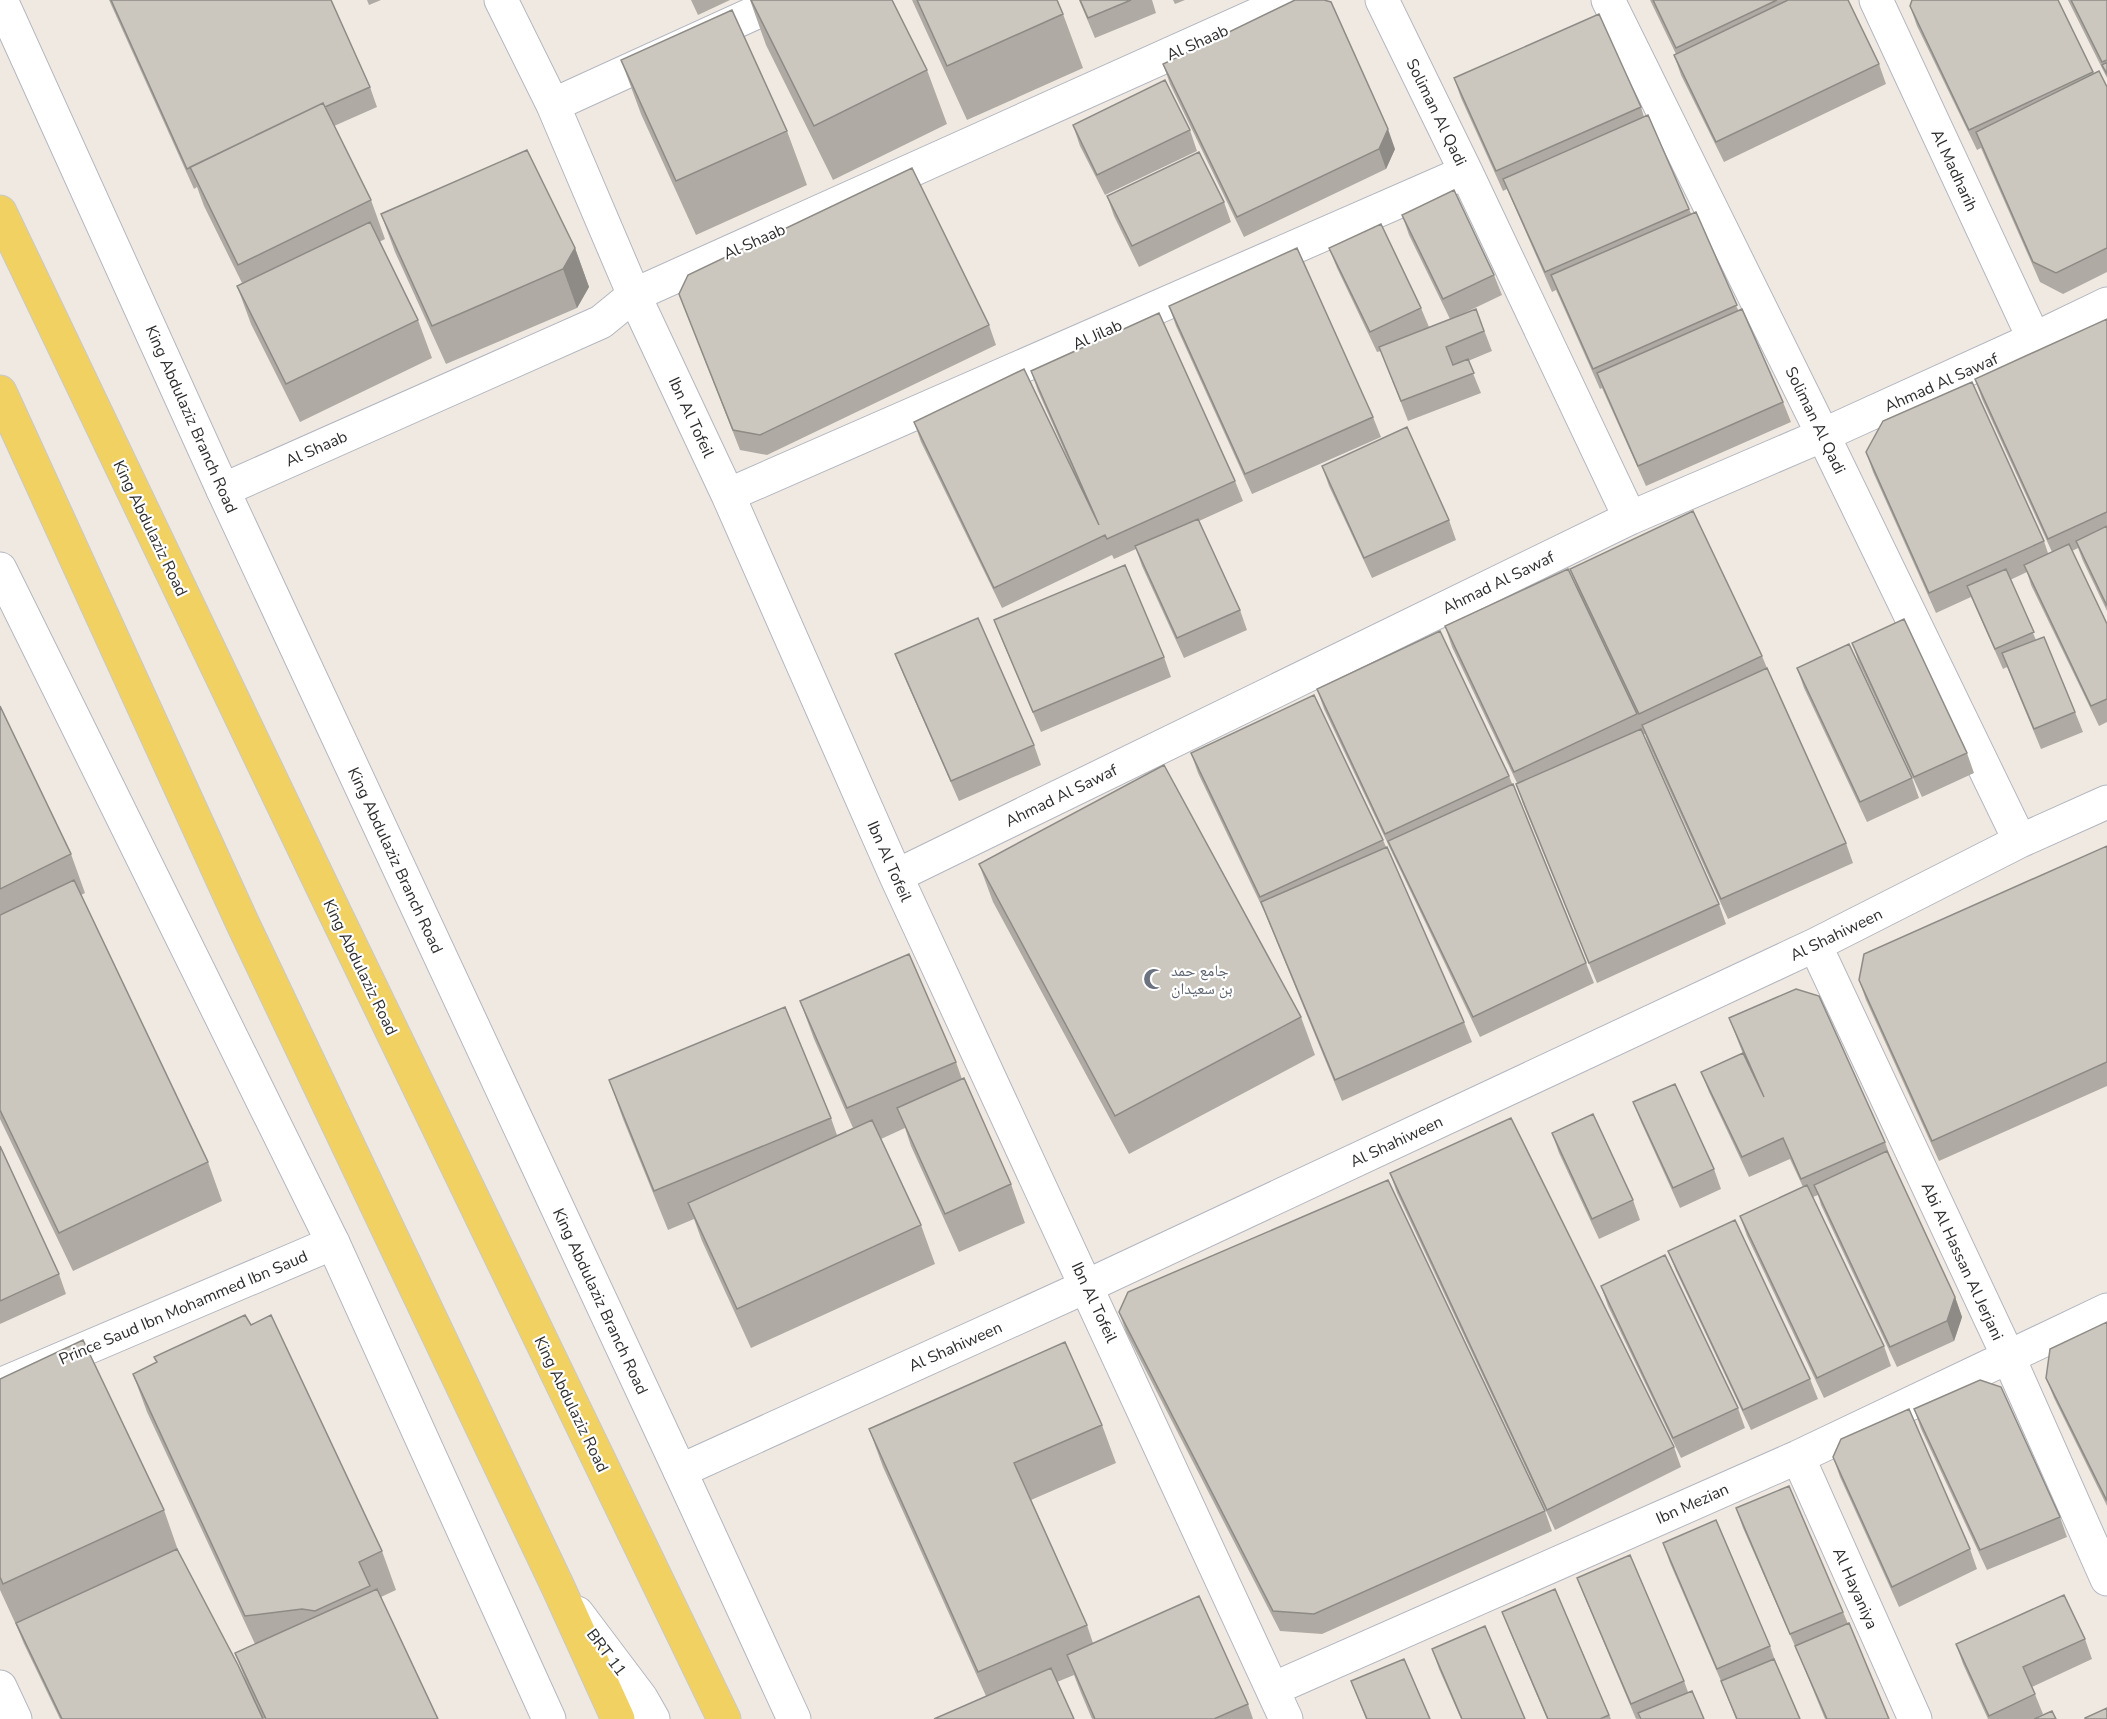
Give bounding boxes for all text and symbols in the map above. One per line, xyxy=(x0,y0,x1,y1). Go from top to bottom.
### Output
street label: Al Shaab xyxy=(1163,19,1232,66)
street label: Soliman Al Qadi xyxy=(1401,55,1472,170)
street label: Al Madharih xyxy=(1926,126,1983,215)
street label: Al Shaab xyxy=(720,218,789,265)
street label: Al Jilab xyxy=(1069,314,1126,356)
street label: King Abdulaziz Branch Road xyxy=(140,322,242,517)
street label: Ahmad Al Sawaf xyxy=(1881,348,2002,418)
street label: Soliman Al Qadi xyxy=(1780,363,1851,478)
street label: Ibn Al Tofeil xyxy=(663,374,719,461)
street label: Al Shaab xyxy=(282,425,351,472)
street label: King Abdulaziz Road xyxy=(108,457,193,600)
street label: Ahmad Al Sawaf xyxy=(1439,546,1559,620)
street label: Ahmad Al Sawaf xyxy=(1002,759,1122,833)
street label: King Abdulaziz Branch Road xyxy=(342,764,448,957)
street label: Ibn Al Tofeil xyxy=(861,817,917,906)
street label: King Abdulaziz Road xyxy=(318,896,403,1039)
street label: Al Shahiween xyxy=(1787,903,1886,967)
place label: جامع حمد بن سعيدان xyxy=(1171,960,1233,1000)
mosque icon: جامع حمد بن سعيدان xyxy=(1142,967,1166,991)
street label: Al Shahiween xyxy=(1346,1111,1446,1173)
street label: Abi Al Hassan Al Jerjani xyxy=(1916,1179,2008,1344)
street label: King Abdulaziz Branch Road xyxy=(547,1205,653,1398)
street label: Prince Saud Ibn Mohammed Ibn Saud xyxy=(56,1245,311,1370)
street label: Ibn Al Tofeil xyxy=(1066,1259,1122,1346)
street label: Al Shahiween xyxy=(905,1316,1006,1377)
street label: King Abdulaziz Road xyxy=(529,1333,614,1476)
street label: Ibn Mezian xyxy=(1653,1478,1732,1530)
street label: Al Hayaniya xyxy=(1827,1544,1883,1633)
street label: BRT 11 xyxy=(581,1624,631,1681)

